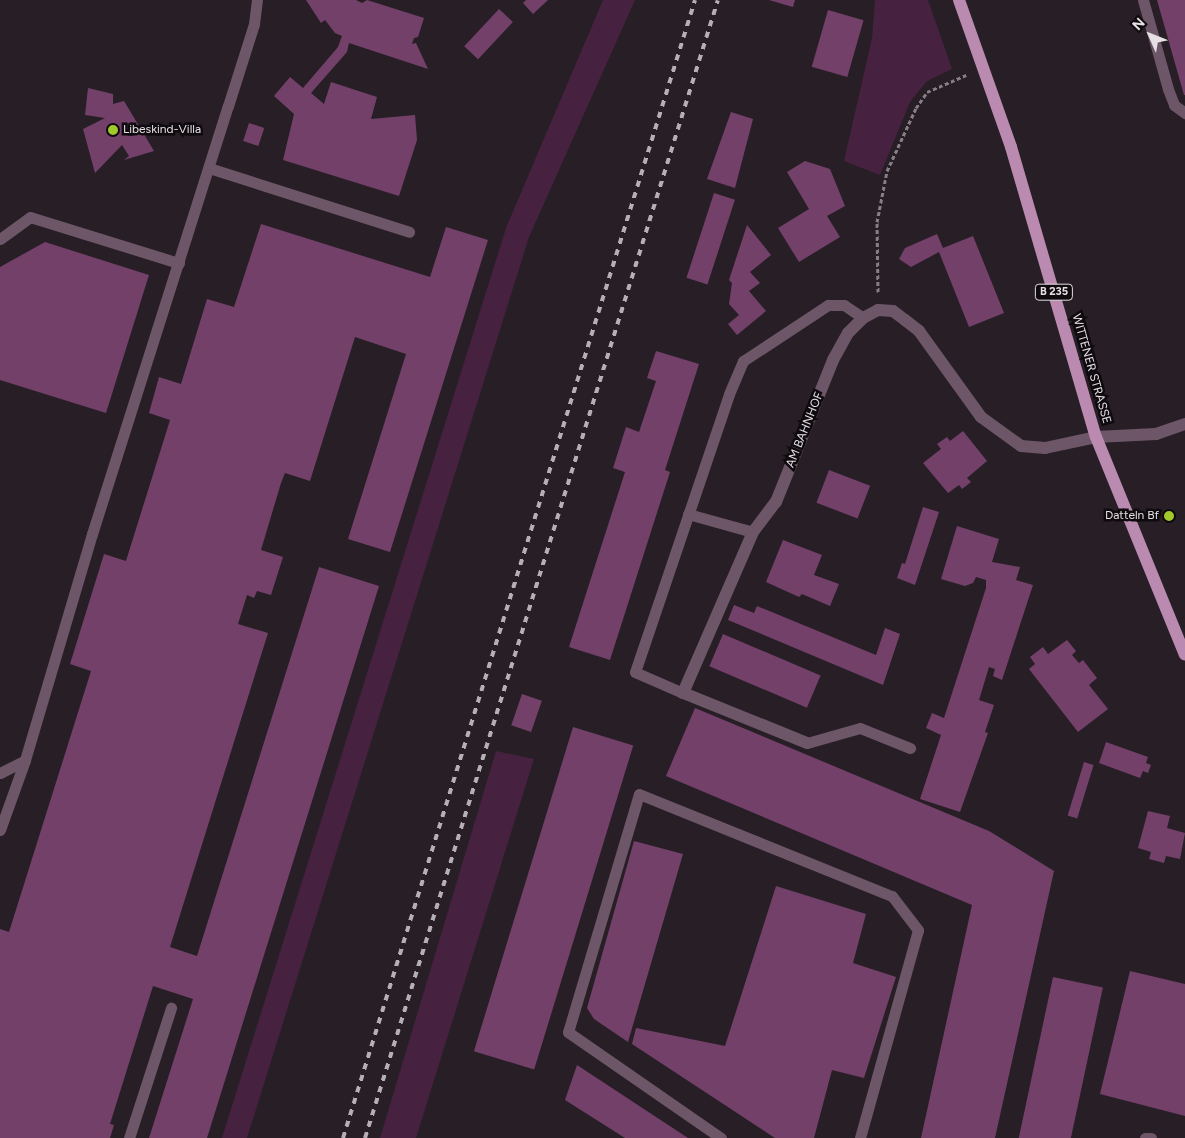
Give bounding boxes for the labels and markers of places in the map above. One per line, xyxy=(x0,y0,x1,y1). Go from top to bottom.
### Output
place label: Libeskind-Villa xyxy=(123,123,201,137)
marker: Libeskind-Villa xyxy=(107,124,119,136)
place label: Datteln Bf xyxy=(1105,509,1159,523)
marker: Datteln Bf xyxy=(1163,510,1175,522)

